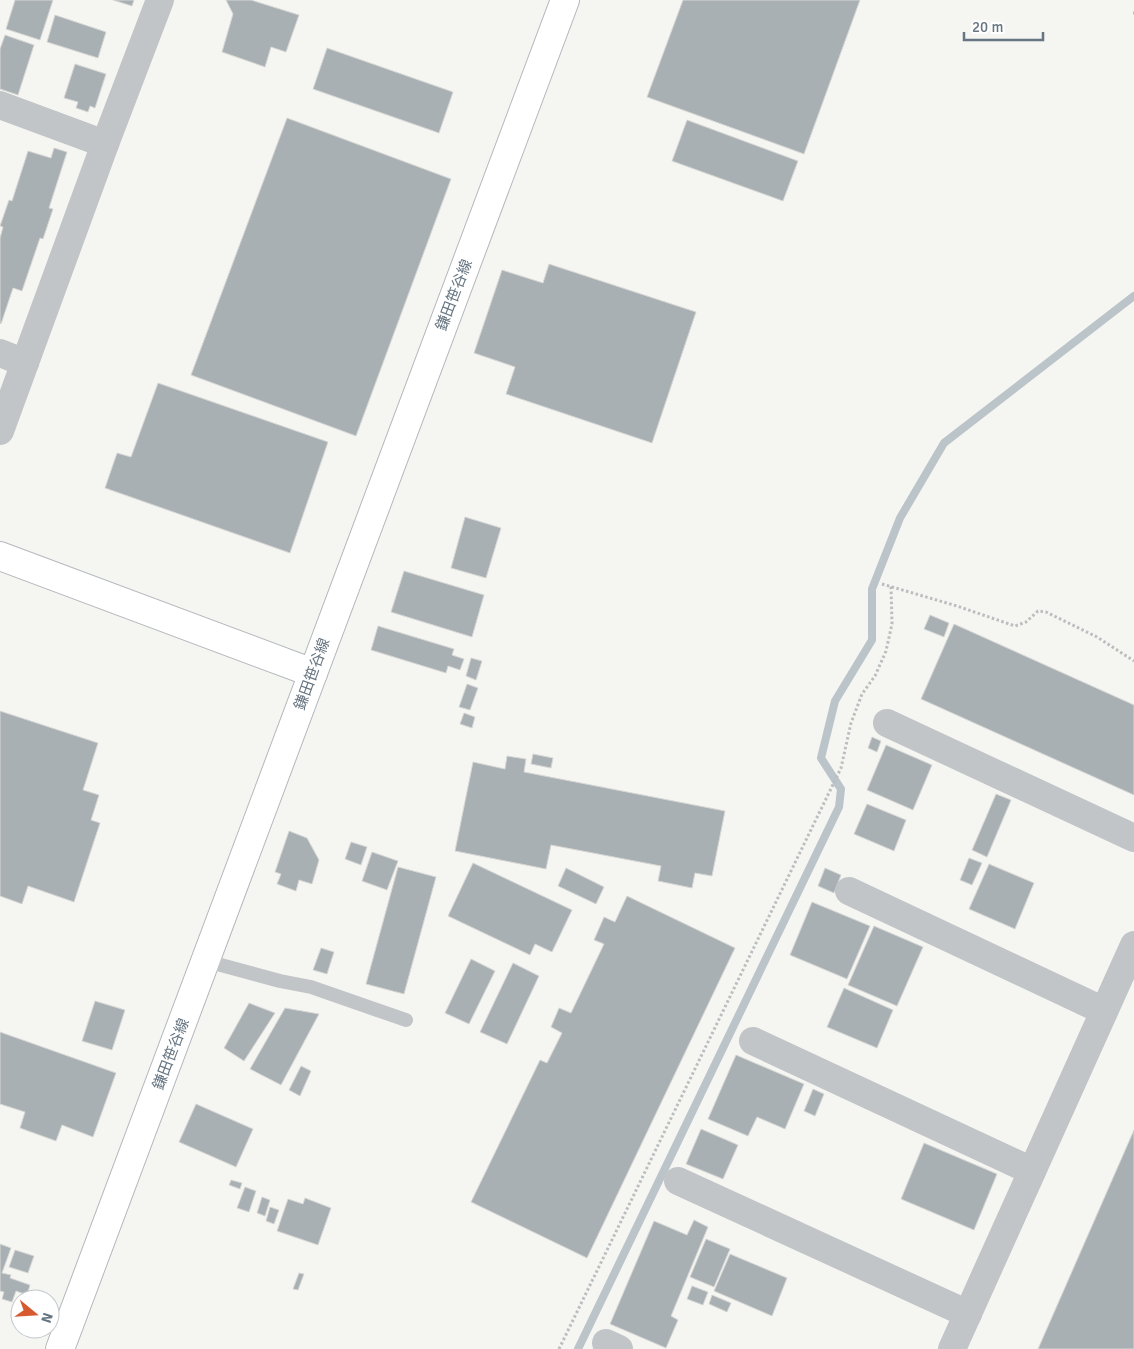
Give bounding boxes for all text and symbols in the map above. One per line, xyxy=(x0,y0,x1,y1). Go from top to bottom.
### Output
scale bar xyxy=(964,10,1043,42)
text: 20 m xyxy=(972,18,1003,36)
street label: 鎌田笹谷線 xyxy=(432,257,476,333)
street label: 鎌田笹谷線 xyxy=(291,636,333,712)
street label: 鎌田笹谷線 xyxy=(149,1016,193,1092)
north arrow xyxy=(10,1289,60,1339)
text: N xyxy=(37,1311,56,1325)

